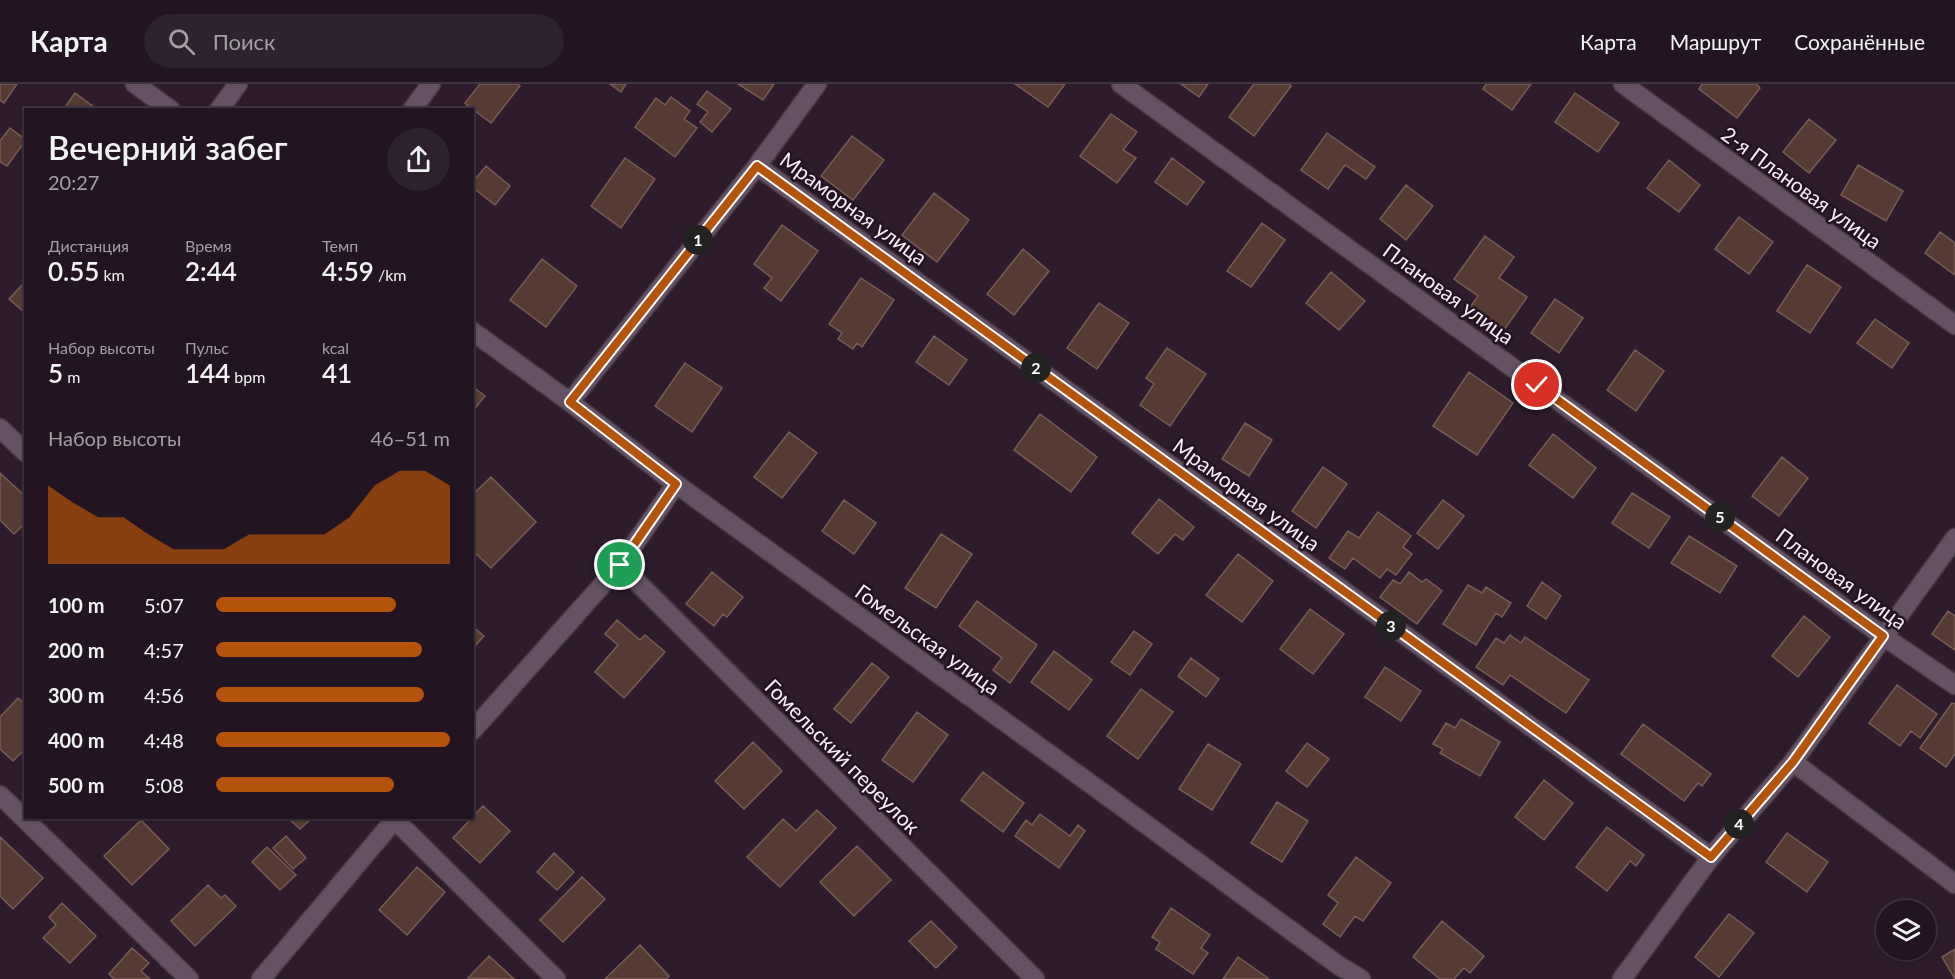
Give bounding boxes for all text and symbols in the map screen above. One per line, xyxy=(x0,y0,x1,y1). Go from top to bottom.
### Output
search box xyxy=(144,14,564,68)
text: Карта xyxy=(30,24,108,58)
icon: search xyxy=(165,25,198,58)
text: Поиск xyxy=(213,28,276,55)
text: Карта xyxy=(1580,29,1637,54)
text: Маршрут xyxy=(1670,29,1761,54)
text: Сохранённые xyxy=(1794,29,1925,54)
street label: 2-я Плановая улица xyxy=(1717,121,1887,253)
text: Вечерний забег xyxy=(48,127,287,167)
button: share xyxy=(387,128,450,191)
street label: Мраморная улица xyxy=(776,146,932,270)
text: 20:27 xyxy=(48,170,99,194)
pin: 1 xyxy=(683,225,713,255)
text: 1 xyxy=(693,230,703,249)
text: Дистанция xyxy=(48,236,129,255)
text: Время xyxy=(185,236,232,255)
text: Темп xyxy=(322,236,358,255)
street label: Плановая улица xyxy=(1379,237,1519,349)
text: 0.55 xyxy=(48,255,99,287)
text: 2:44 xyxy=(185,255,237,287)
text: 4:59 xyxy=(322,255,374,287)
text: km xyxy=(99,265,125,284)
text: /km xyxy=(374,265,406,284)
text: Набор высоты xyxy=(48,338,155,357)
text: Пульс xyxy=(185,338,229,357)
text: kcal xyxy=(322,338,349,357)
pin: 2 xyxy=(1021,353,1051,383)
text: 5 xyxy=(48,357,63,389)
text: 144 xyxy=(185,357,230,389)
text: 41 xyxy=(322,357,352,389)
text: 2 xyxy=(1031,358,1041,377)
pin xyxy=(1511,359,1562,410)
text: m xyxy=(63,367,80,386)
text: bpm xyxy=(230,367,265,386)
icon: check xyxy=(1520,368,1553,401)
text: Набор высоты xyxy=(48,426,181,450)
text: 46–51 m xyxy=(370,426,450,450)
street label: Мраморная улица xyxy=(1169,432,1325,556)
pin: 5 xyxy=(1705,502,1735,532)
text: 5 xyxy=(1715,507,1725,526)
street label: Плановая улица xyxy=(1772,522,1912,634)
pin xyxy=(594,539,645,590)
icon: arrive xyxy=(603,548,636,581)
street label: Гомельская улица xyxy=(851,578,1005,700)
text: 100 m xyxy=(48,593,104,617)
text: 5:07 xyxy=(144,593,184,617)
pin: 3 xyxy=(1376,611,1406,641)
text: 3 xyxy=(1386,616,1396,635)
text: 200 m xyxy=(48,638,104,662)
text: 4:57 xyxy=(144,638,184,662)
street label: Гомельский переулок xyxy=(760,673,926,839)
text: 300 m xyxy=(48,683,104,707)
text: 4:56 xyxy=(144,683,184,707)
text: 400 m xyxy=(48,728,104,752)
text: 4:48 xyxy=(144,728,184,752)
text: 500 m xyxy=(48,773,104,797)
text: 5:08 xyxy=(144,773,184,797)
pin: 4 xyxy=(1724,809,1754,839)
text: 4 xyxy=(1734,814,1744,833)
map controls xyxy=(1876,900,1936,960)
button: layers xyxy=(1876,900,1936,960)

